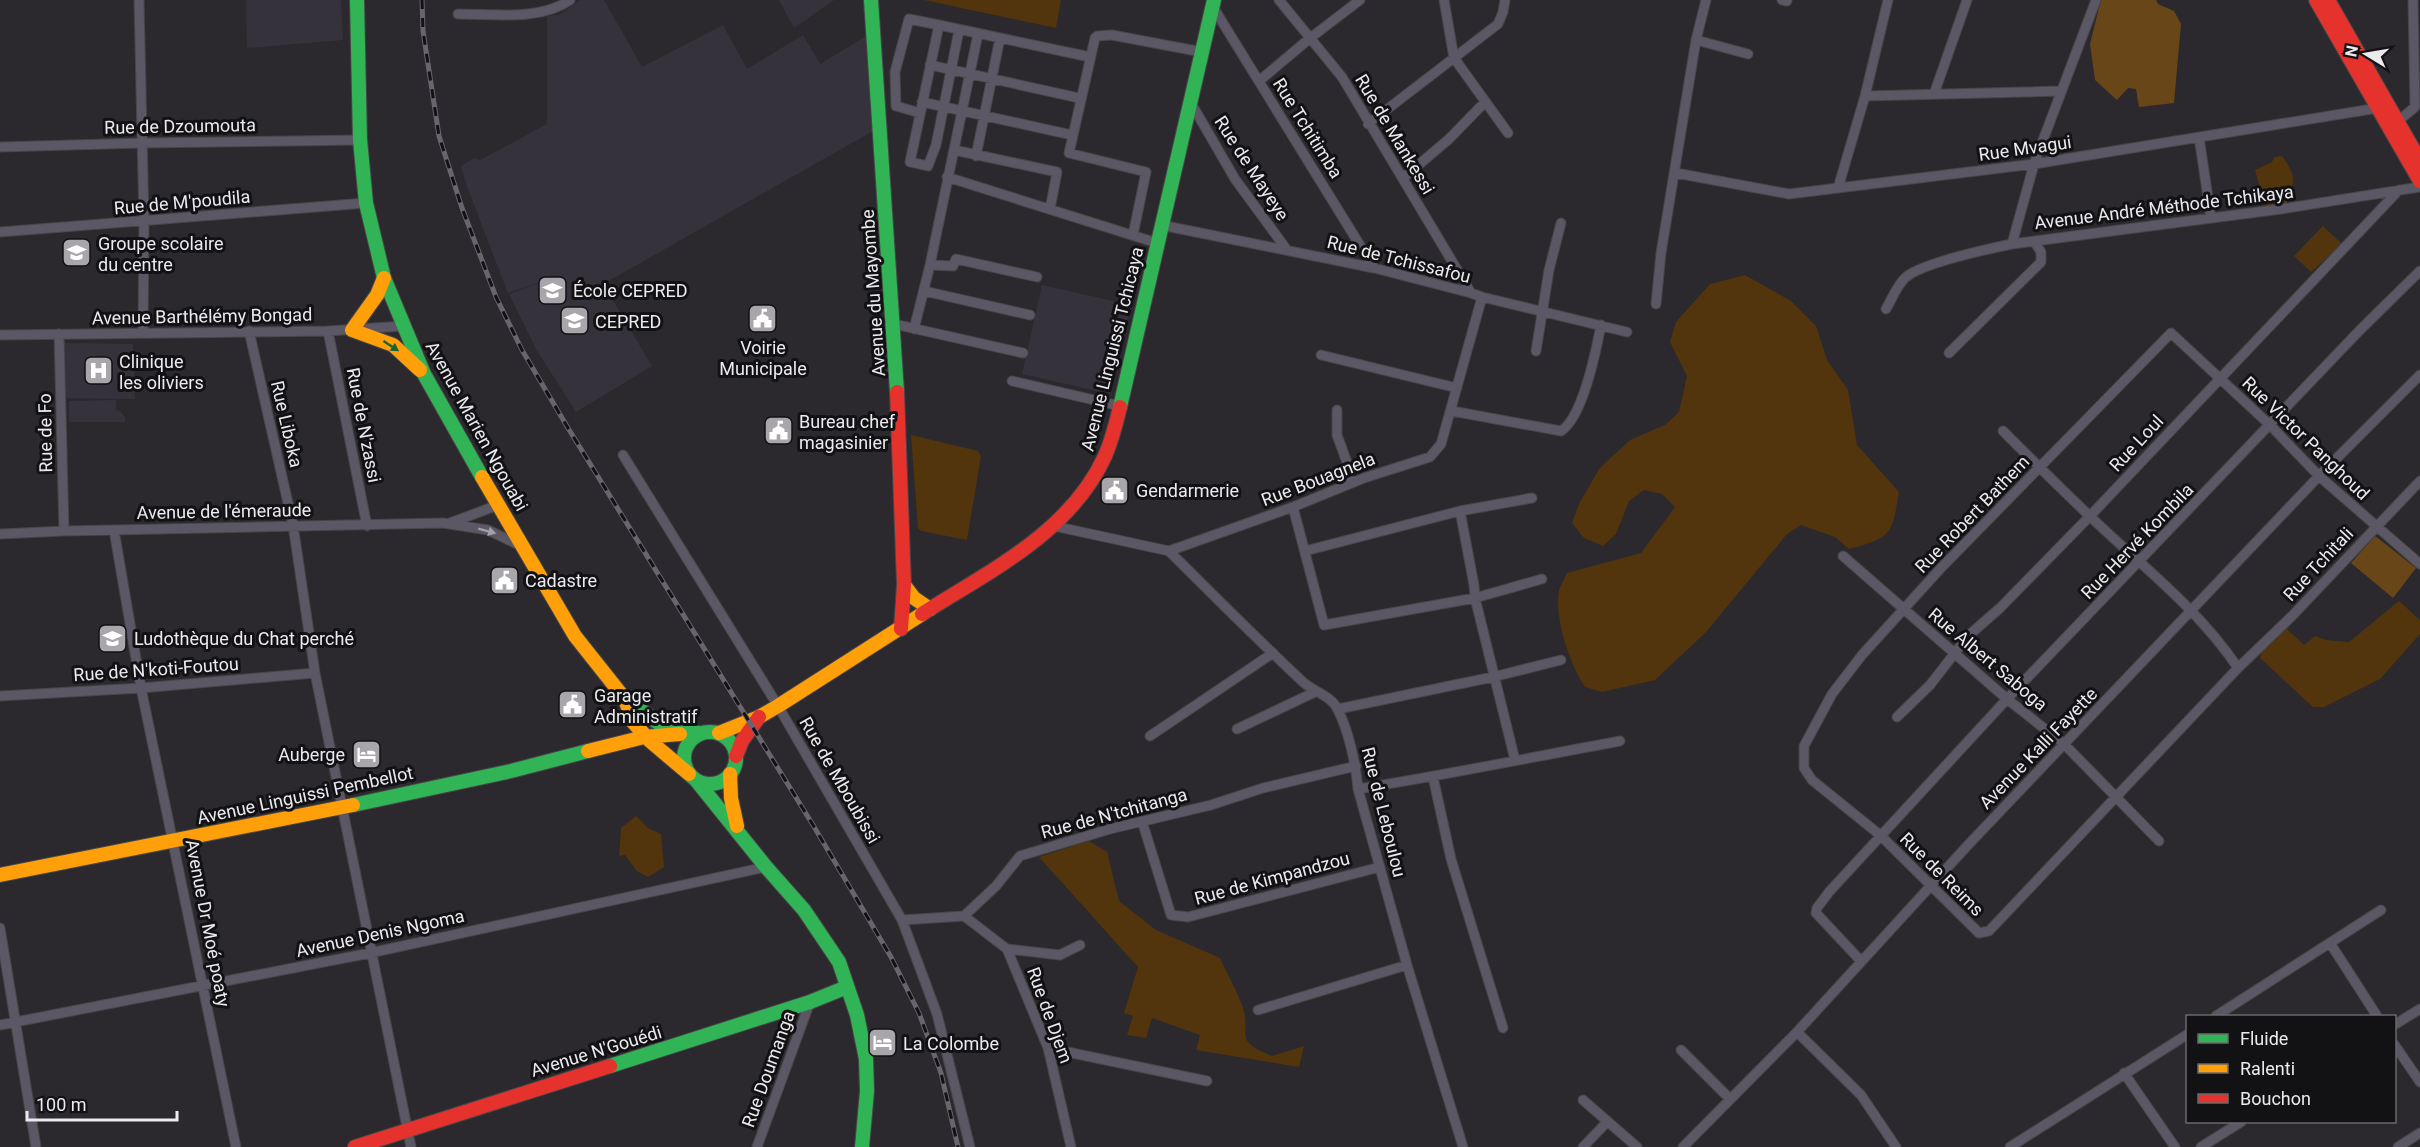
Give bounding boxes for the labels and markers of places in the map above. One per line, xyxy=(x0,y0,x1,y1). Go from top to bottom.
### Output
place label: Groupe scolaire du centre xyxy=(98,233,224,275)
school or university icon: Groupe scolaire du centre xyxy=(61,237,93,269)
school or university icon: École CEPRED xyxy=(536,274,568,306)
place label: École CEPRED xyxy=(573,280,688,301)
public building icon: Voirie Municipale xyxy=(747,302,779,334)
school or university icon: CEPRED xyxy=(558,305,590,337)
place label: CEPRED xyxy=(595,311,661,332)
place label: Voirie Municipale xyxy=(719,337,807,379)
place label: Clinique les oliviers xyxy=(119,351,204,393)
hospital icon: Clinique les oliviers xyxy=(82,355,114,387)
place label: Bureau chef magasinier xyxy=(799,411,896,453)
public building icon: Bureau chef magasinier xyxy=(762,415,794,447)
public building icon: Gendarmerie xyxy=(1099,474,1131,506)
place label: Gendarmerie xyxy=(1136,480,1239,501)
public building icon: Cadastre xyxy=(488,564,520,596)
place label: Cadastre xyxy=(525,570,597,591)
school or university icon: Ludothèque du Chat perché xyxy=(97,622,129,654)
place label: Ludothèque du Chat perché xyxy=(134,628,354,649)
place label: Garage Administratif xyxy=(594,685,698,727)
public building icon: Garage Administratif xyxy=(557,689,589,721)
hotel icon: Auberge xyxy=(350,738,382,770)
place label: Auberge xyxy=(278,744,345,765)
hotel icon: La Colombe xyxy=(866,1027,898,1059)
place label: La Colombe xyxy=(903,1033,999,1054)

